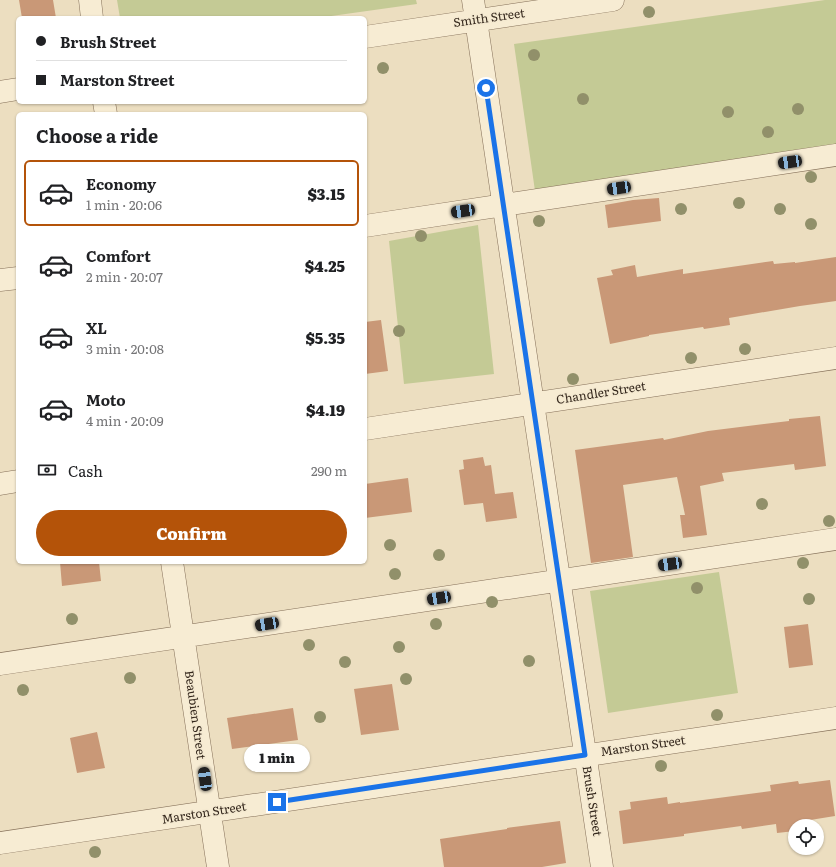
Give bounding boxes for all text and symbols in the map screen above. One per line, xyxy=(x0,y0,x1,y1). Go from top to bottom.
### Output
street label: Smith Street xyxy=(452,3,526,31)
text: Brush Street xyxy=(60,30,156,53)
text: Marston Street xyxy=(60,68,174,91)
route start xyxy=(477,79,495,97)
text: Choose a ride xyxy=(36,122,158,149)
car xyxy=(777,154,803,170)
text: Economy xyxy=(86,172,156,195)
icon: car xyxy=(38,175,74,211)
car xyxy=(606,180,632,196)
text: $3.15 xyxy=(308,182,345,205)
text: 1 min · 20:06 xyxy=(86,195,162,214)
car xyxy=(450,203,476,219)
text: Comfort xyxy=(86,244,151,267)
icon: car xyxy=(38,247,74,283)
text: $4.25 xyxy=(305,254,345,277)
text: 2 min · 20:07 xyxy=(86,267,163,286)
text: XL xyxy=(86,316,107,339)
icon: car xyxy=(38,319,74,355)
text: $5.35 xyxy=(305,326,345,349)
text: 3 min · 20:08 xyxy=(86,339,164,358)
street label: Chandler Street xyxy=(555,376,647,408)
text: Moto xyxy=(86,388,126,411)
icon: car xyxy=(38,391,74,427)
text: $4.19 xyxy=(306,398,345,421)
text: 4 min · 20:09 xyxy=(86,411,164,430)
icon: cash xyxy=(36,459,58,481)
text: Cash xyxy=(68,459,103,482)
text: 290 m xyxy=(311,461,347,480)
button: Confirm xyxy=(36,510,347,556)
car xyxy=(657,556,683,572)
car xyxy=(426,590,452,606)
car xyxy=(254,616,280,632)
street label: Beaubien Street xyxy=(181,669,211,761)
street label: Marston Street xyxy=(599,730,687,760)
callout: 1 min xyxy=(244,744,310,772)
text: 1 min xyxy=(259,748,295,767)
street label: Brush Street xyxy=(579,764,607,838)
car xyxy=(197,766,213,792)
route end xyxy=(268,793,286,811)
street label: Marston Street xyxy=(160,796,248,828)
map controls xyxy=(788,819,824,855)
button: locate xyxy=(788,819,824,855)

